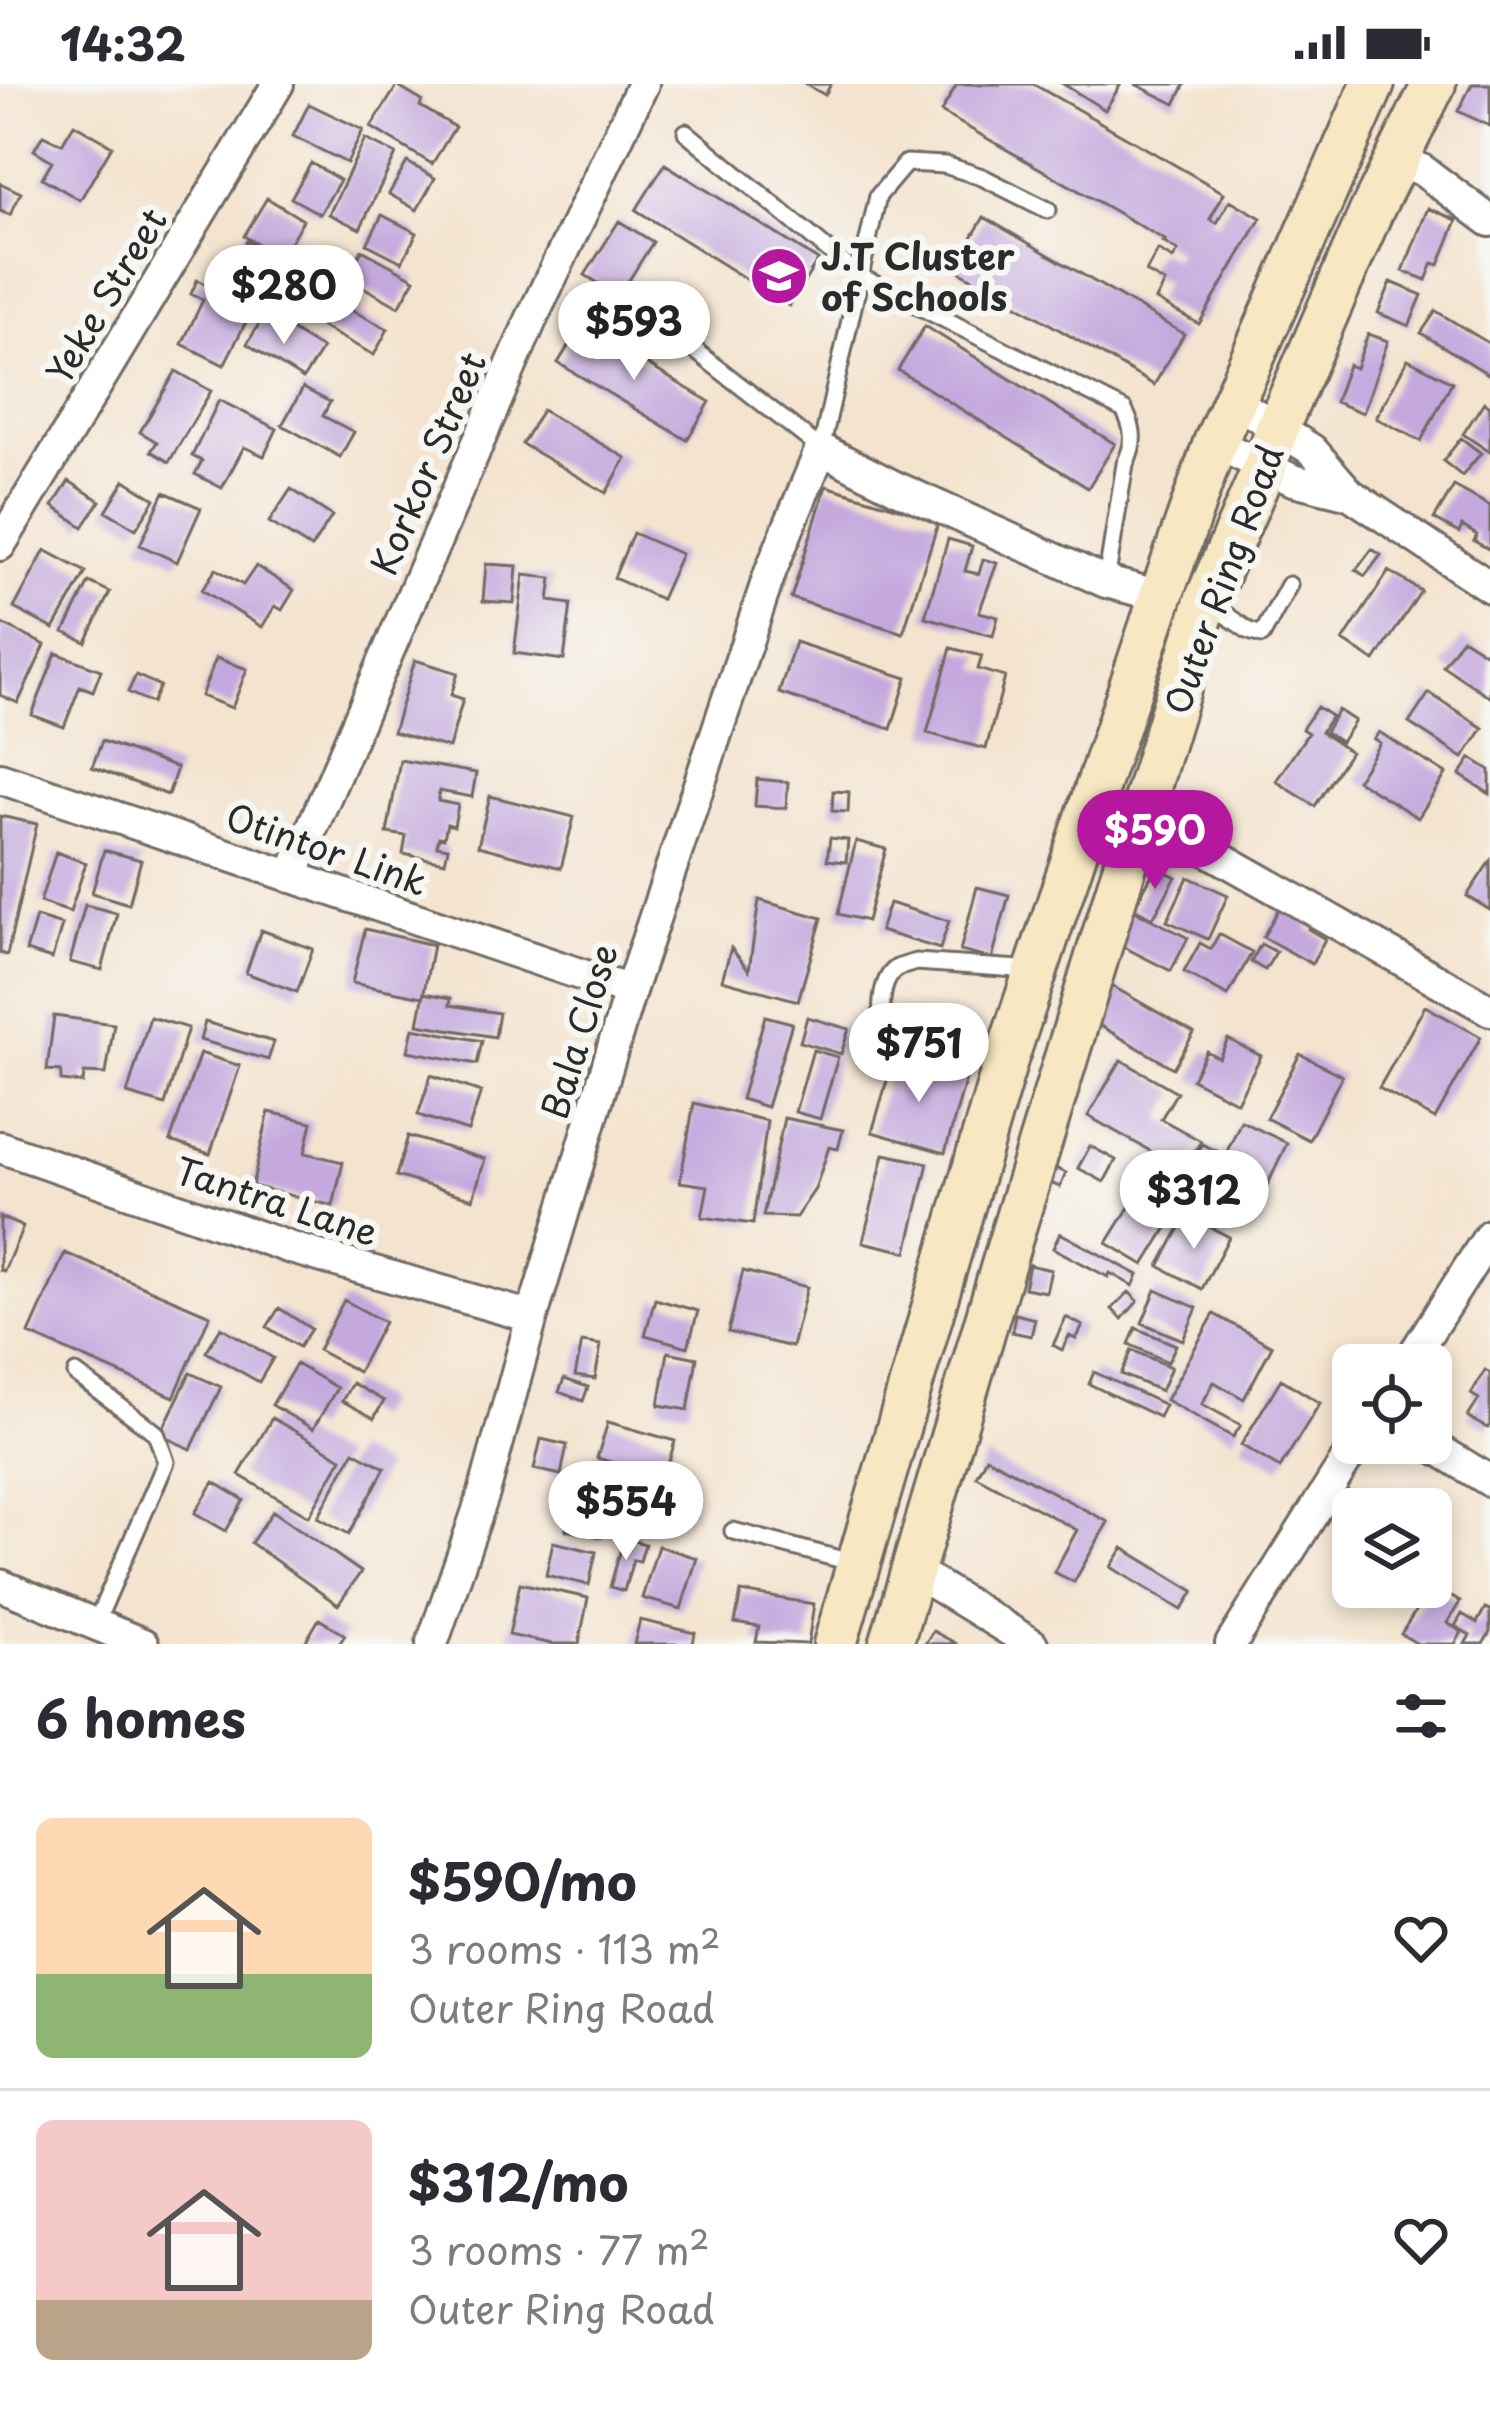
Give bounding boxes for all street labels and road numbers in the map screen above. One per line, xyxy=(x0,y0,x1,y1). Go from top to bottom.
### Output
street label: Yeke Street xyxy=(31,197,179,393)
street label: Korkor Street xyxy=(356,343,498,583)
street label: Outer Ring Road xyxy=(1148,437,1296,721)
street label: Otintor Link xyxy=(219,788,435,908)
street label: Bala Close xyxy=(526,937,630,1125)
street label: Tantra Lane xyxy=(169,1142,385,1258)

